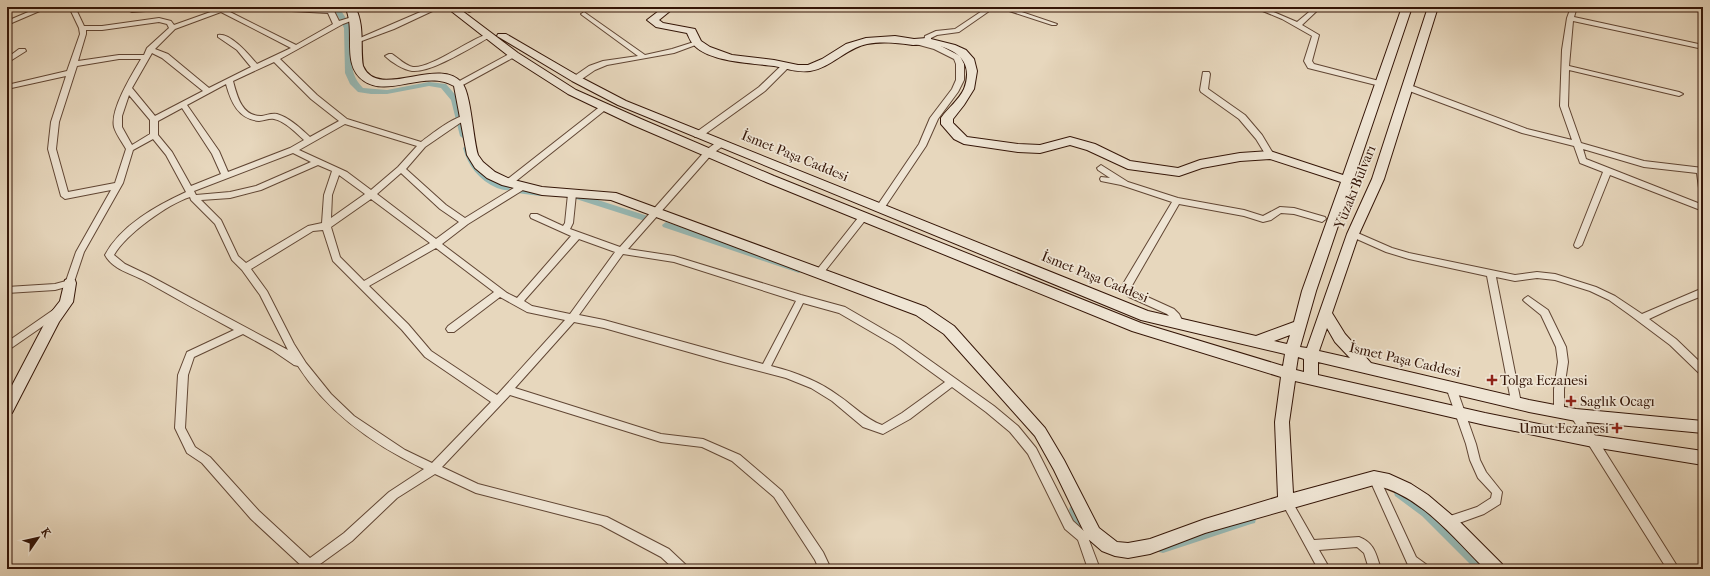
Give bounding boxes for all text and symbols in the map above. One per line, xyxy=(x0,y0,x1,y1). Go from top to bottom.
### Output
street label: İsmet Paşa Caddesi xyxy=(739,127,851,185)
street label: Yüzakı Bulvarı xyxy=(1330,143,1379,232)
street label: İsmet Paşa Caddesi xyxy=(1039,248,1151,306)
street label: İsmet Paşa Caddesi xyxy=(1348,339,1462,381)
place label: Tolga Eczanesi xyxy=(1500,372,1588,389)
marker: Tolga Eczanesi xyxy=(1487,375,1497,385)
place label: Saglık Ocagı xyxy=(1580,393,1655,410)
marker: Saglık Ocagı xyxy=(1565,395,1577,407)
place label: Umut Eczanesi xyxy=(1519,420,1609,437)
marker: Umut Eczanesi xyxy=(1612,423,1622,433)
north arrow xyxy=(18,518,58,558)
text: K xyxy=(38,526,54,540)

